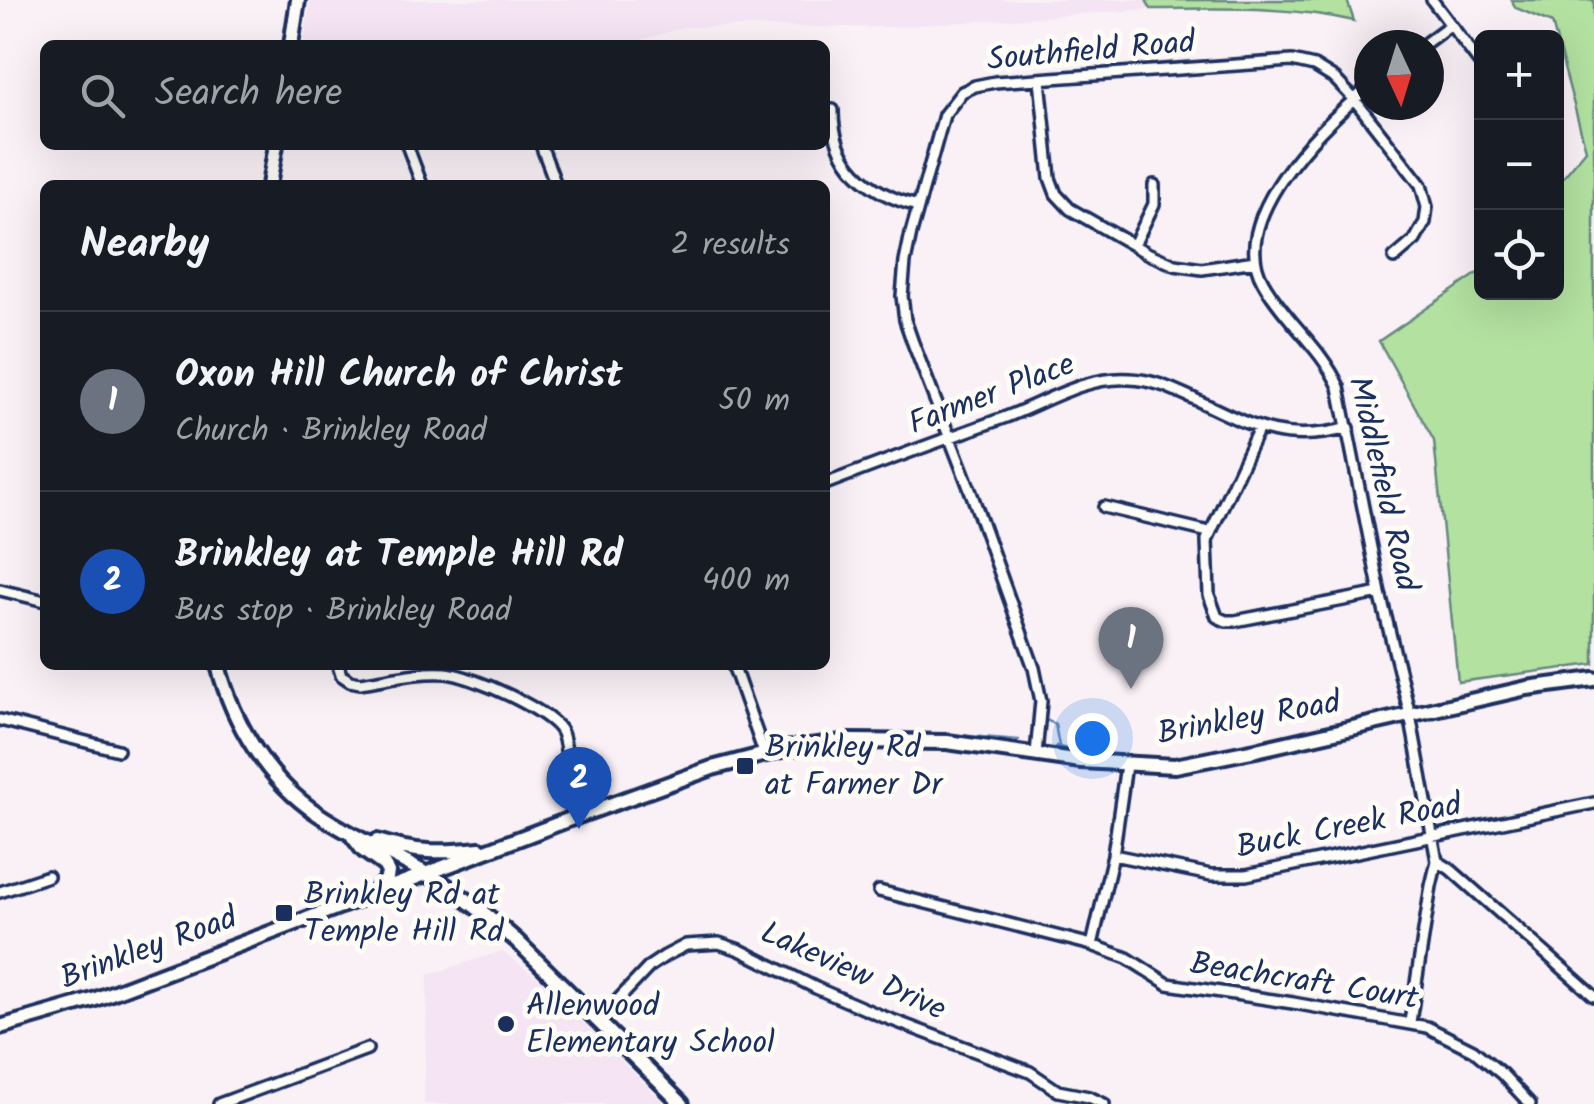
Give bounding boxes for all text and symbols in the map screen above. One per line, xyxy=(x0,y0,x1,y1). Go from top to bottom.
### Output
street label: Southfield Road xyxy=(985,17,1198,86)
north arrow xyxy=(1354,30,1444,120)
map controls xyxy=(1474,30,1564,300)
button: + xyxy=(1474,30,1564,120)
search box xyxy=(40,40,830,150)
text: Search here xyxy=(155,65,342,125)
icon: search xyxy=(75,68,130,123)
button: − xyxy=(1474,120,1564,210)
button: locate xyxy=(1474,210,1564,300)
text: Nearby xyxy=(80,212,209,279)
text: 2 results xyxy=(671,220,790,271)
street label: Farmer Place xyxy=(901,340,1083,450)
text: Oxon Hill Church of Christ xyxy=(175,346,623,406)
street label: Middlefield Road xyxy=(1333,372,1432,597)
text: 1 xyxy=(108,376,117,427)
text: 50 m xyxy=(719,376,790,427)
text: Church · Brinkley Road xyxy=(175,406,487,457)
text: Brinkley at Temple Hill Rd xyxy=(175,526,623,586)
text: 2 xyxy=(103,556,122,607)
text: 400 m xyxy=(702,556,790,607)
text: Bus stop · Brinkley Road xyxy=(175,586,511,637)
pin: 1 xyxy=(1098,606,1164,689)
street label: Brinkley Road xyxy=(1154,678,1345,760)
your location xyxy=(1067,713,1118,764)
place label: Brinkley Rd at Farmer Dr xyxy=(765,723,944,811)
pin: 2 xyxy=(546,746,612,829)
marker: Brinkley Rd at Farmer Dr xyxy=(734,755,756,777)
street label: Buck Creek Road xyxy=(1232,780,1467,874)
place label: Brinkley Rd at Temple Hill Rd xyxy=(304,870,505,958)
street label: Brinkley Road xyxy=(53,893,246,1005)
marker: Brinkley Rd at Temple Hill Rd xyxy=(273,902,295,924)
street label: Lakeview Drive xyxy=(752,908,954,1036)
street label: Beachcraft Court xyxy=(1186,939,1422,1025)
place label: Allenwood Elementary School xyxy=(526,981,775,1069)
marker: Allenwood Elementary School xyxy=(495,1013,517,1035)

